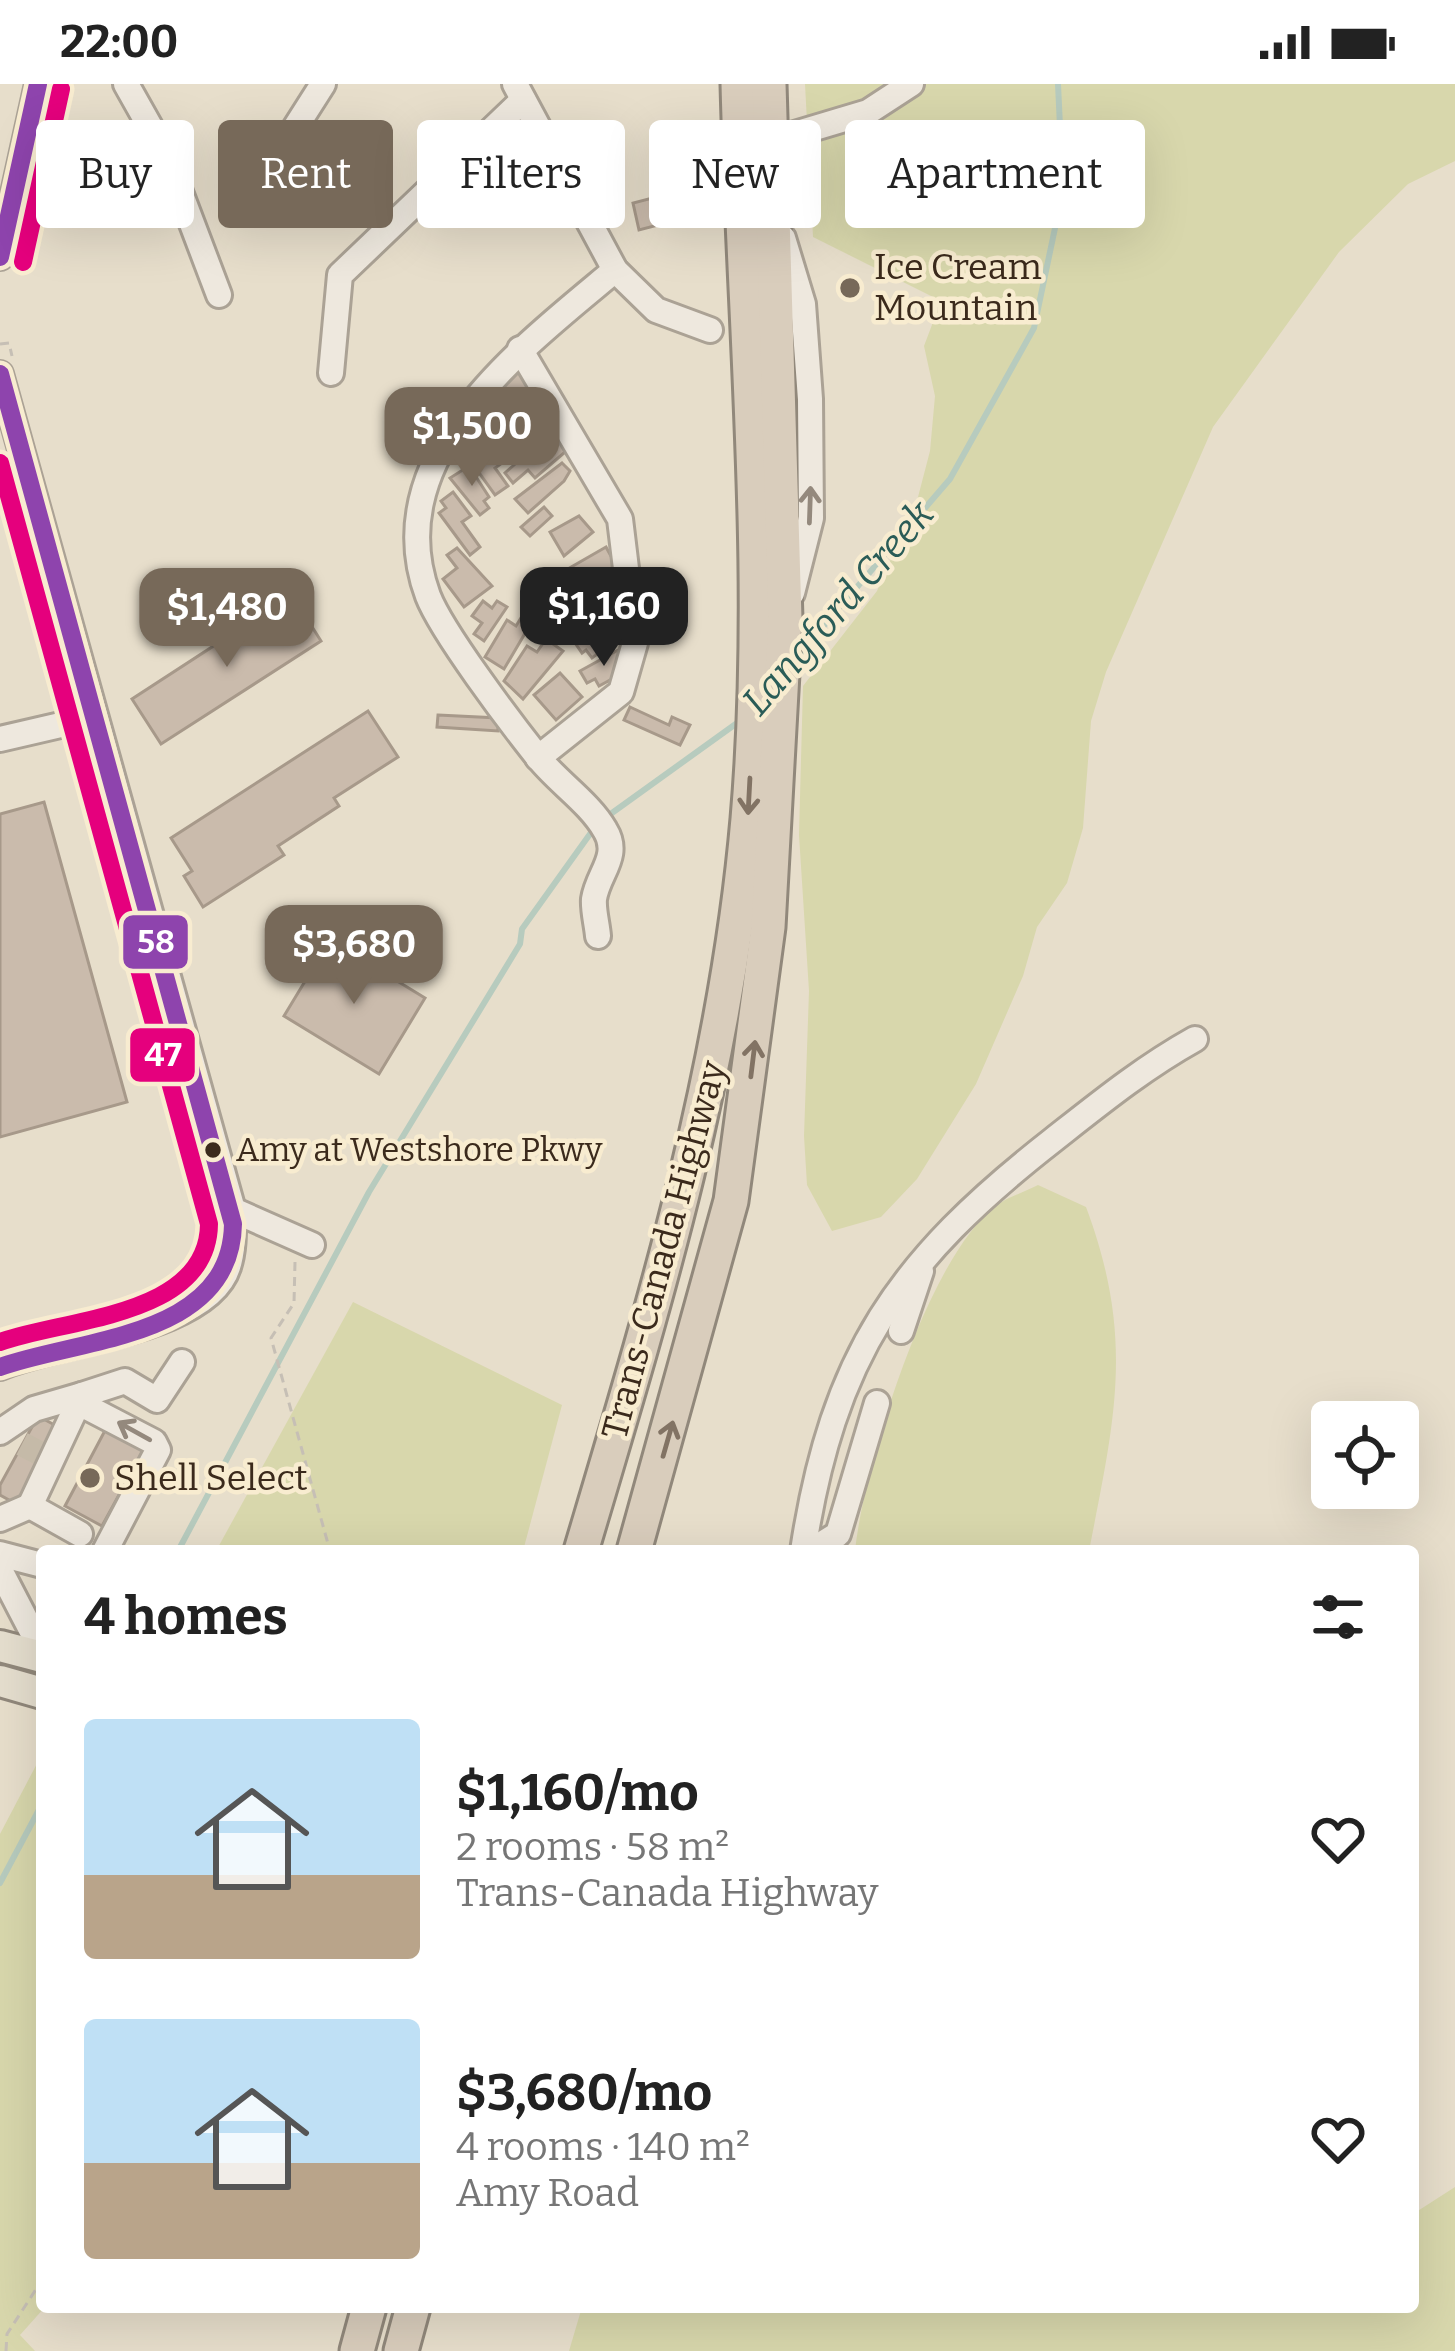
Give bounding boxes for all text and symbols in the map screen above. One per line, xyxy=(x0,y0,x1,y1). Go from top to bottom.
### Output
text: 22:00 xyxy=(60,15,178,69)
chip: Buy xyxy=(36,120,194,228)
chip: Rent xyxy=(218,120,393,228)
chip: Filters xyxy=(417,120,625,228)
chip: New xyxy=(649,120,821,228)
chip: Apartment xyxy=(845,120,1145,228)
place label: Ice Cream Mountain xyxy=(874,245,1042,330)
marker: Ice Cream Mountain xyxy=(837,275,863,301)
pin: $1,500 xyxy=(374,387,570,489)
text: $1,500 xyxy=(412,403,532,449)
one-way arrow xyxy=(799,486,822,525)
water label: Langford Creek xyxy=(733,491,944,724)
pin: $1,160 xyxy=(506,567,702,669)
pin: $1,480 xyxy=(129,568,325,670)
text: $1,160 xyxy=(547,583,661,629)
text: $1,480 xyxy=(166,584,288,630)
one-way arrow xyxy=(737,776,760,815)
pin: $3,680 xyxy=(256,905,452,1007)
line badge: 58 xyxy=(121,913,190,971)
text: $3,680 xyxy=(292,921,416,967)
text: 58 xyxy=(137,922,175,962)
line badge: 47 xyxy=(128,1026,197,1084)
text: 47 xyxy=(144,1035,182,1075)
one-way arrow xyxy=(742,1040,765,1079)
street label: Trans-Canada Highway xyxy=(592,1055,736,1444)
place label: Amy at Westshore Pkwy xyxy=(236,1130,603,1170)
marker: Amy at Westshore Pkwy xyxy=(202,1139,224,1161)
map controls xyxy=(1311,1401,1419,1509)
button: locate xyxy=(1311,1401,1419,1509)
one-way arrow xyxy=(117,1419,152,1443)
one-way arrow xyxy=(658,1421,680,1459)
place label: Shell Select xyxy=(114,1456,308,1500)
marker: Shell Select xyxy=(77,1465,103,1491)
icon: filters xyxy=(1305,1584,1371,1650)
text: 4 homes xyxy=(84,1586,288,1648)
text: $1,160/mo xyxy=(456,1762,699,1824)
icon: home xyxy=(180,1767,324,1911)
icon: heart xyxy=(1305,1806,1371,1872)
text: 2 rooms · 58 m² xyxy=(456,1824,729,1870)
text: Trans-Canada Highway xyxy=(456,1870,878,1916)
text: $3,680/mo xyxy=(456,2062,712,2124)
icon: home xyxy=(180,2067,324,2211)
icon: heart xyxy=(1305,2106,1371,2172)
text: 4 rooms · 140 m² xyxy=(456,2124,750,2170)
text: Amy Road xyxy=(456,2170,639,2216)

